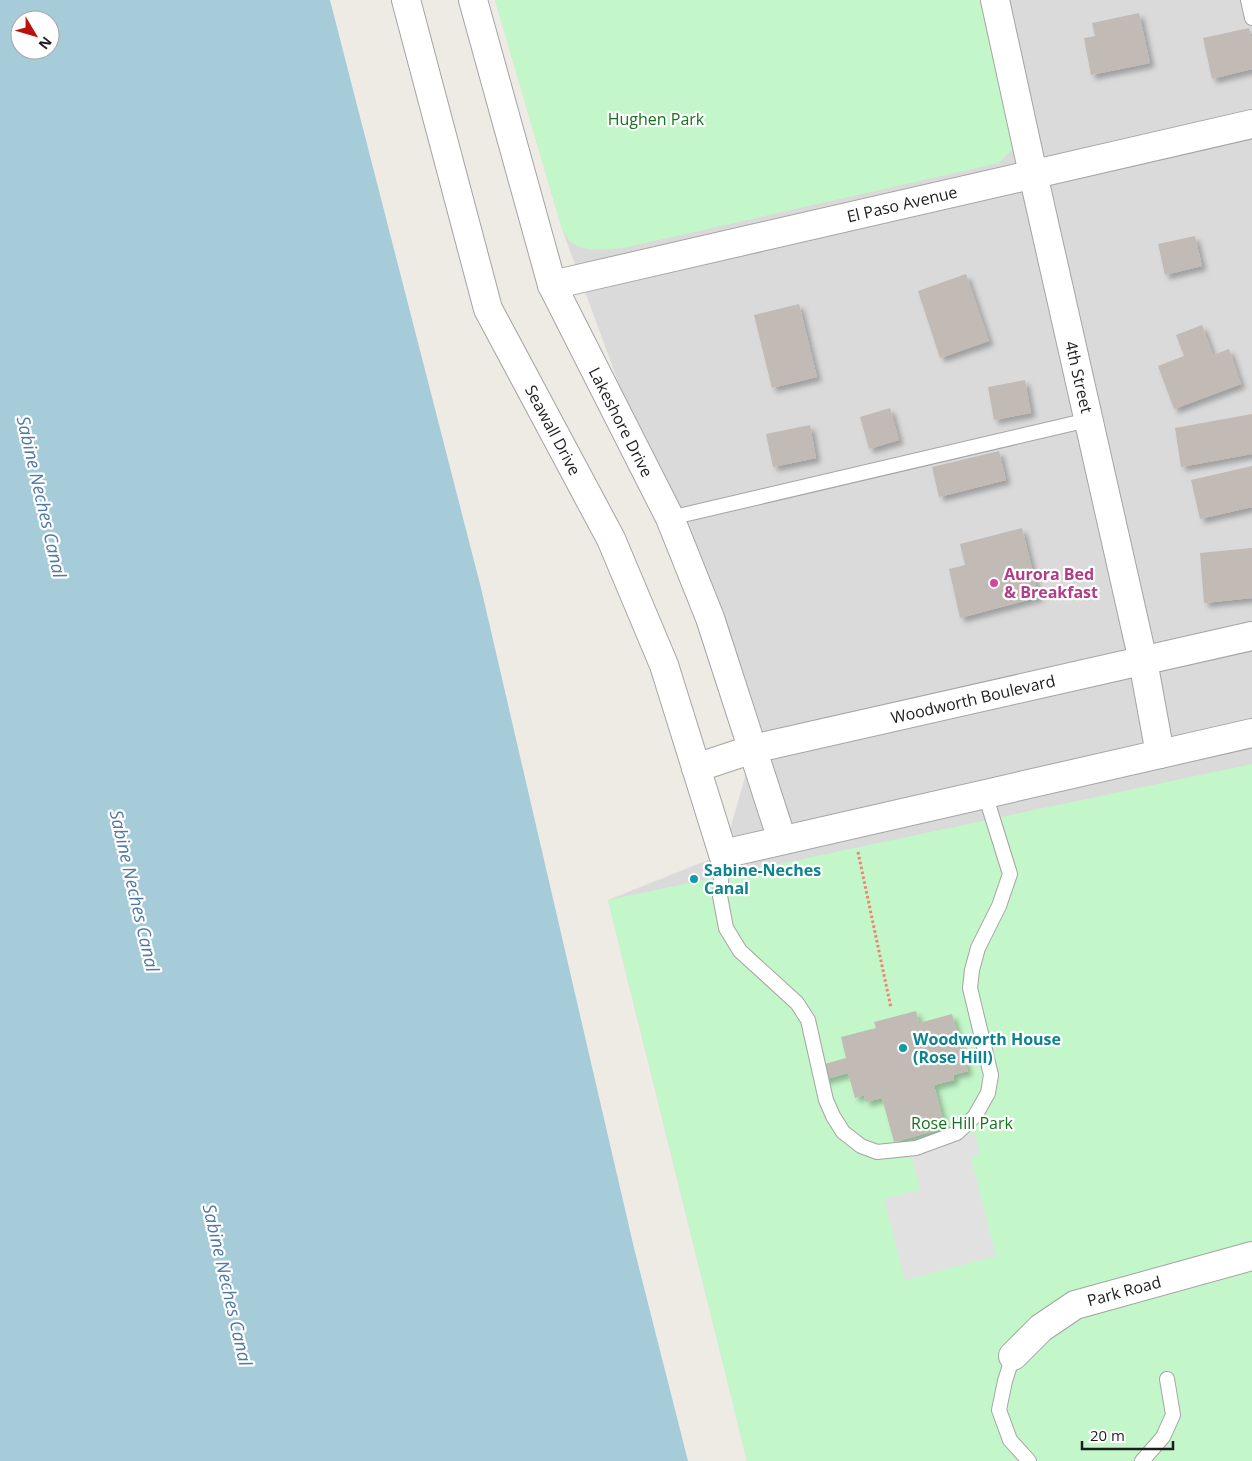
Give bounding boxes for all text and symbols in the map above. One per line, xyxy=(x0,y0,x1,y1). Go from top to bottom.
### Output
north arrow xyxy=(10,10,60,60)
text: N xyxy=(35,33,57,54)
park label: Hughen Park xyxy=(608,108,705,130)
street label: El Paso Avenue xyxy=(845,181,959,227)
street label: 4th Street xyxy=(1060,339,1098,416)
street label: Lakeshore Drive xyxy=(584,363,658,481)
street label: Seawall Drive xyxy=(520,381,586,479)
water label: Sabine Neches Canal xyxy=(12,413,72,581)
place label: Aurora Bed & Breakfast xyxy=(1004,563,1098,603)
marker: Aurora Bed & Breakfast xyxy=(988,577,1000,589)
street label: Woodworth Boulevard xyxy=(889,669,1057,729)
water label: Sabine Neches Canal xyxy=(105,807,165,975)
place label: Sabine-Neches Canal xyxy=(704,859,821,899)
marker: Sabine-Neches Canal xyxy=(688,873,700,885)
place label: Woodworth House (Rose Hill) xyxy=(913,1028,1061,1068)
marker: Woodworth House (Rose Hill) xyxy=(897,1042,909,1054)
park label: Rose Hill Park xyxy=(911,1112,1013,1134)
water label: Sabine Neches Canal xyxy=(198,1201,258,1369)
street label: Park Road xyxy=(1085,1271,1163,1311)
scale bar xyxy=(1082,1418,1173,1450)
text: 20 m xyxy=(1090,1425,1125,1445)

